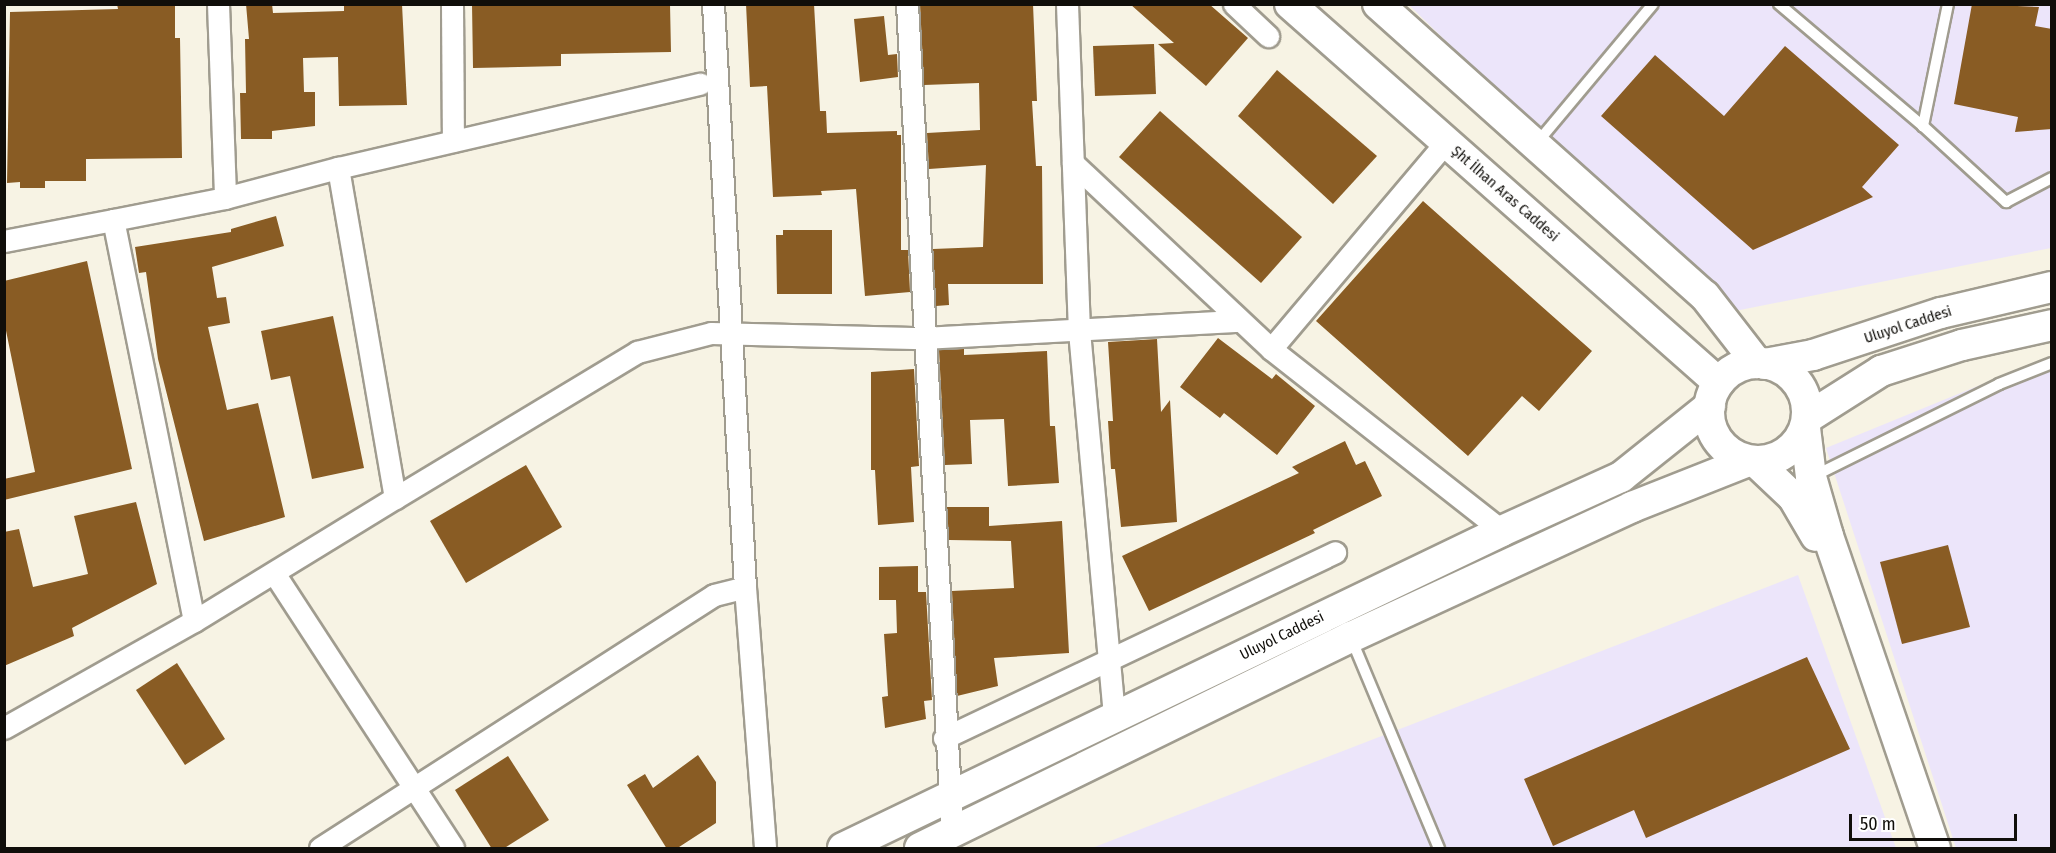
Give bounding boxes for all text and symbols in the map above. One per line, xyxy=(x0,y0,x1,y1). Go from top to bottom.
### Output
street label: Şht İlhan Aras Caddesi xyxy=(1448,142,1562,246)
street label: Uluyol Caddesi xyxy=(1862,302,1954,348)
street label: Uluyol Caddesi xyxy=(1237,608,1327,664)
scale bar xyxy=(1852,802,2020,840)
text: 50 m xyxy=(1860,813,1896,835)

